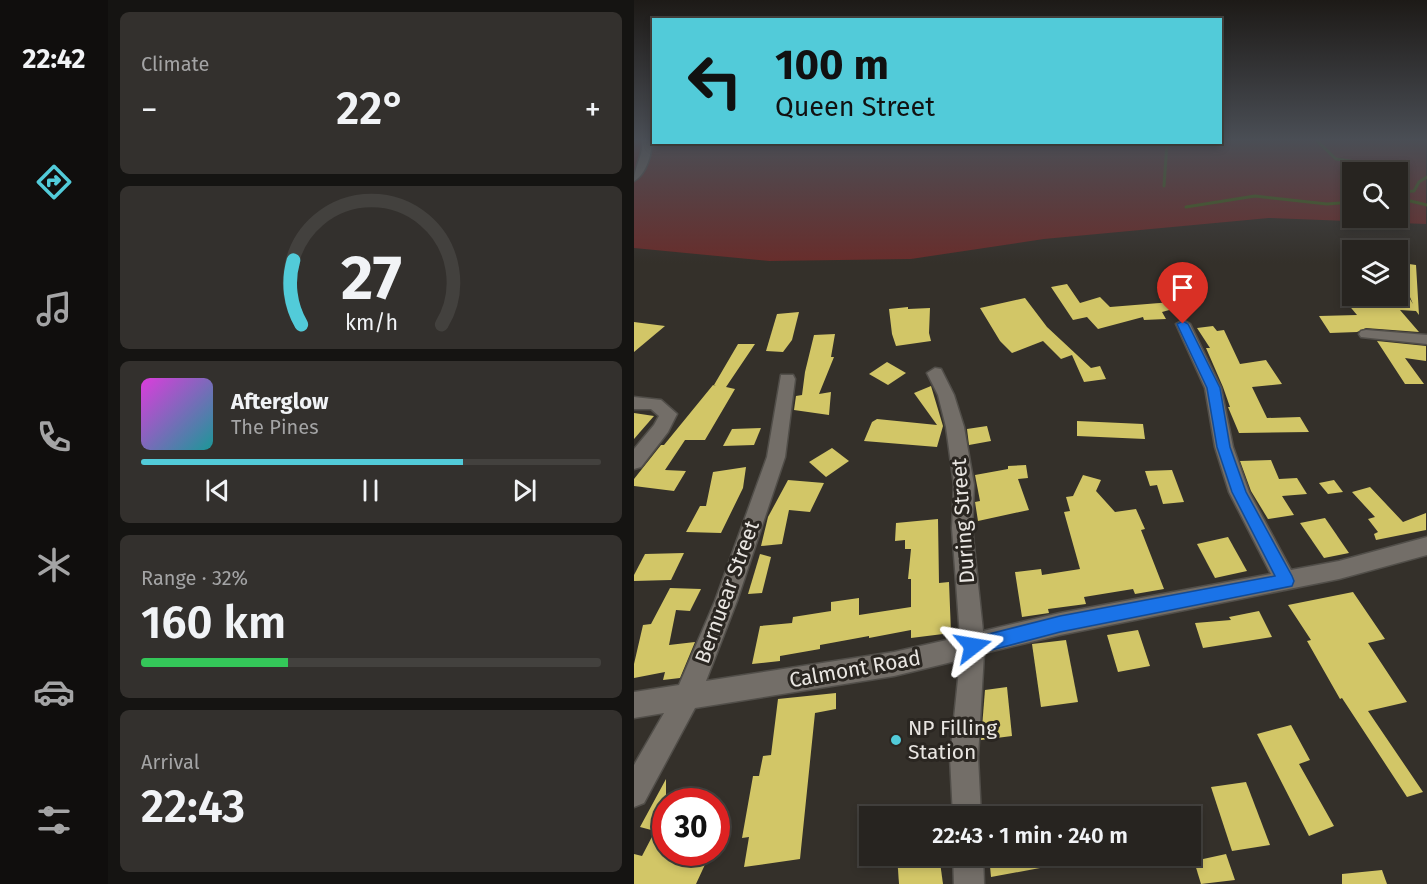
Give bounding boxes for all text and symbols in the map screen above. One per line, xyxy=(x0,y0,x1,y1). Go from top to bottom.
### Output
text: 100 m xyxy=(775,40,889,90)
icon: left xyxy=(676,42,754,120)
text: 22:42 xyxy=(23,43,85,75)
text: Climate xyxy=(141,52,209,76)
text: 22° xyxy=(336,82,406,136)
text: − xyxy=(141,90,158,130)
text: + xyxy=(585,90,601,130)
text: Queen Street xyxy=(775,91,935,123)
icon: directions xyxy=(33,161,75,203)
map controls xyxy=(1342,162,1408,306)
button: search xyxy=(1342,162,1408,228)
button: layers xyxy=(1342,240,1408,306)
text: 27 xyxy=(341,241,401,316)
pin xyxy=(1157,262,1208,324)
icon: arrive xyxy=(1166,271,1199,304)
icon: music xyxy=(33,288,75,330)
text: km/h xyxy=(344,310,398,336)
text: Afterglow xyxy=(231,388,328,415)
text: The Pines xyxy=(231,415,318,439)
icon: phone xyxy=(33,416,75,458)
street label: During Street xyxy=(946,457,980,585)
icon: previous xyxy=(201,474,234,507)
icon: pause xyxy=(354,474,387,507)
icon: next xyxy=(508,474,541,507)
street label: Bernuear Street xyxy=(689,517,765,667)
icon: climate xyxy=(33,544,75,586)
text: Range · 32% xyxy=(141,566,248,590)
text: 160 km xyxy=(141,596,286,650)
position arrow xyxy=(941,614,1005,678)
street label: Calmont Road xyxy=(787,645,923,693)
icon: car xyxy=(33,671,75,713)
place label: NP Filling Station xyxy=(908,715,997,765)
marker: NP Filling Station xyxy=(889,733,903,747)
text: Arrival xyxy=(141,750,200,774)
text: 22:43 xyxy=(141,780,245,834)
speed limit sign: 30 xyxy=(652,788,730,866)
icon: filters xyxy=(33,799,75,841)
text: 22:43 · 1 min · 240 m xyxy=(932,822,1128,849)

